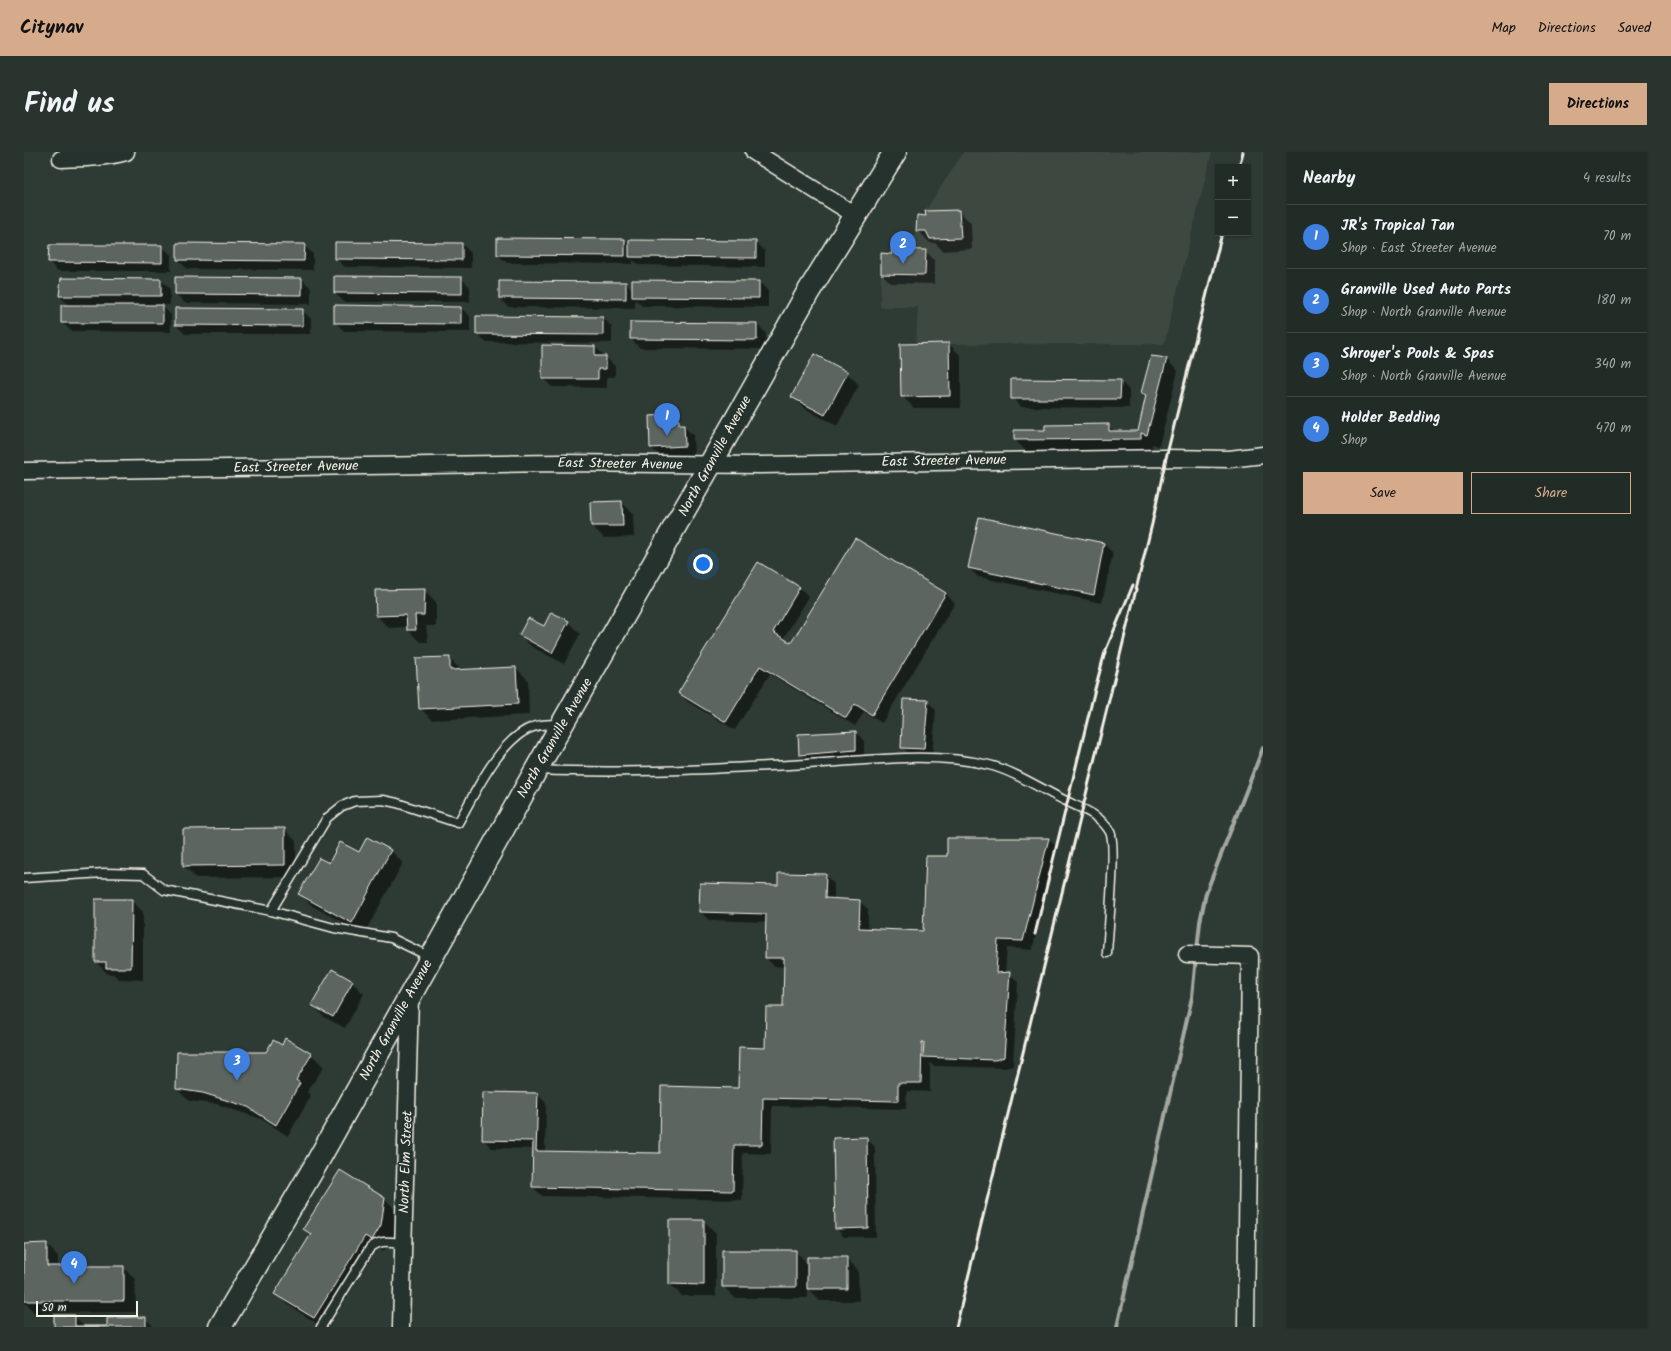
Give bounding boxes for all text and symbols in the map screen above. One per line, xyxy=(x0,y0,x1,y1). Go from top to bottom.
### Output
text: Citynav xyxy=(20,13,83,43)
text: Map xyxy=(1491,17,1516,39)
text: Directions xyxy=(1538,17,1596,39)
text: Saved xyxy=(1618,17,1651,39)
text: Find us xyxy=(24,82,115,127)
button: Directions xyxy=(1549,83,1647,125)
map controls xyxy=(1215,164,1251,236)
button: + xyxy=(1215,164,1251,200)
text: Nearby xyxy=(1303,165,1355,192)
text: 4 results xyxy=(1583,168,1631,189)
button: − xyxy=(1215,200,1251,236)
text: JR's Tropical Tan xyxy=(1341,214,1455,238)
text: 1 xyxy=(1314,226,1318,247)
text: 70 m xyxy=(1603,226,1631,247)
pin: 2 xyxy=(890,231,916,264)
text: Shop · East Streeter Avenue xyxy=(1341,238,1497,259)
text: Granville Used Auto Parts xyxy=(1341,278,1511,302)
text: 2 xyxy=(1312,290,1320,311)
text: 180 m xyxy=(1597,290,1631,311)
text: Shop · North Granville Avenue xyxy=(1341,302,1506,323)
text: Shroyer's Pools & Spas xyxy=(1341,342,1494,366)
text: 3 xyxy=(1312,354,1320,375)
text: 340 m xyxy=(1594,354,1631,375)
text: Shop · North Granville Avenue xyxy=(1341,366,1506,387)
street label: North Granville Avenue xyxy=(673,391,758,521)
pin: 1 xyxy=(654,403,680,436)
text: Holder Bedding xyxy=(1341,406,1440,430)
text: 4 xyxy=(1312,418,1320,439)
text: 470 m xyxy=(1596,418,1631,439)
text: Shop xyxy=(1341,430,1367,451)
street label: East Streeter Avenue xyxy=(881,449,1007,473)
street label: East Streeter Avenue xyxy=(557,452,683,476)
street label: East Streeter Avenue xyxy=(233,455,359,479)
button: Save xyxy=(1303,472,1463,514)
button: Share xyxy=(1471,472,1631,514)
your location xyxy=(693,554,713,574)
street label: North Granville Avenue xyxy=(512,673,599,802)
street label: North Granville Avenue xyxy=(354,955,439,1085)
pin: 3 xyxy=(224,1048,250,1081)
street label: North Elm Street xyxy=(393,1110,419,1214)
pin: 4 xyxy=(61,1251,87,1284)
scale bar xyxy=(36,1299,138,1318)
text: 50 m xyxy=(42,1299,67,1317)

